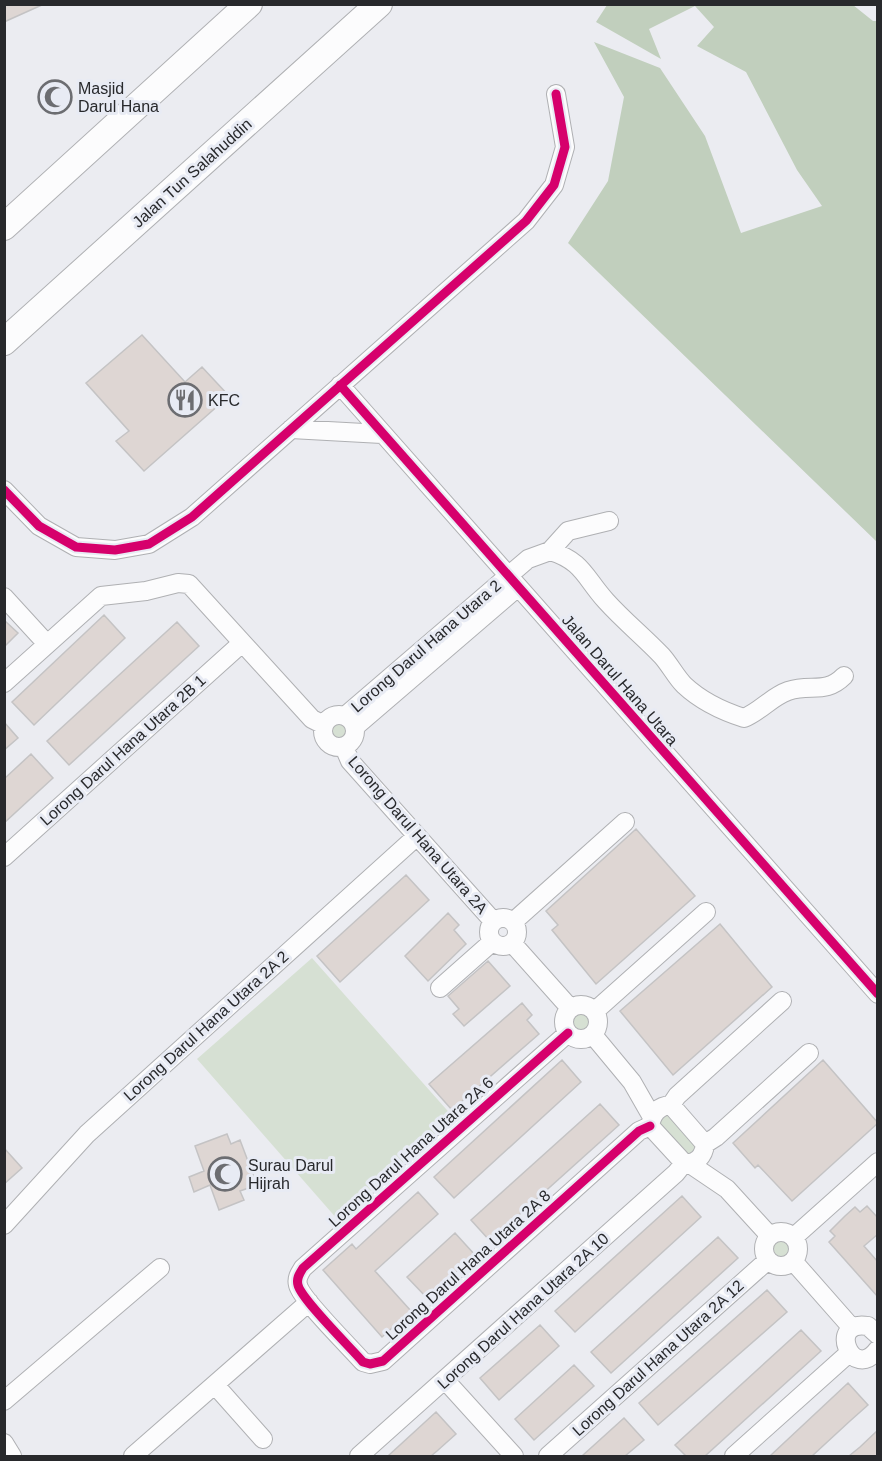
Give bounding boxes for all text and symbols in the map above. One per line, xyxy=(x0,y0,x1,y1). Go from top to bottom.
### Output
mosque icon: Masjid Darul Hana xyxy=(37,79,73,115)
place label: Masjid Darul Hana xyxy=(78,80,159,115)
street label: Jalan Tun Salahuddin xyxy=(129,115,255,231)
restaurant icon: KFC xyxy=(167,382,203,418)
place label: KFC xyxy=(208,392,240,409)
street label: Lorong Darul Hana Utara 2 xyxy=(348,577,504,715)
street label: Jalan Darul Hana Utara xyxy=(559,611,681,749)
street label: Lorong Darul Hana Utara 2B 1 xyxy=(37,671,209,829)
street label: Lorong Darul Hana Utara 2A xyxy=(345,753,491,917)
street label: Lorong Darul Hana Utara 2A 2 xyxy=(120,948,292,1104)
street label: Lorong Darul Hana Utara 2A 6 xyxy=(325,1074,497,1230)
mosque icon: Surau Darul Hijrah xyxy=(207,1156,243,1192)
place label: Surau Darul Hijrah xyxy=(248,1157,333,1192)
street label: Lorong Darul Hana Utara 2A 8 xyxy=(382,1187,554,1343)
street label: Lorong Darul Hana Utara 2A 10 xyxy=(434,1230,612,1392)
street label: Lorong Darul Hana Utara 2A 12 xyxy=(569,1277,747,1439)

